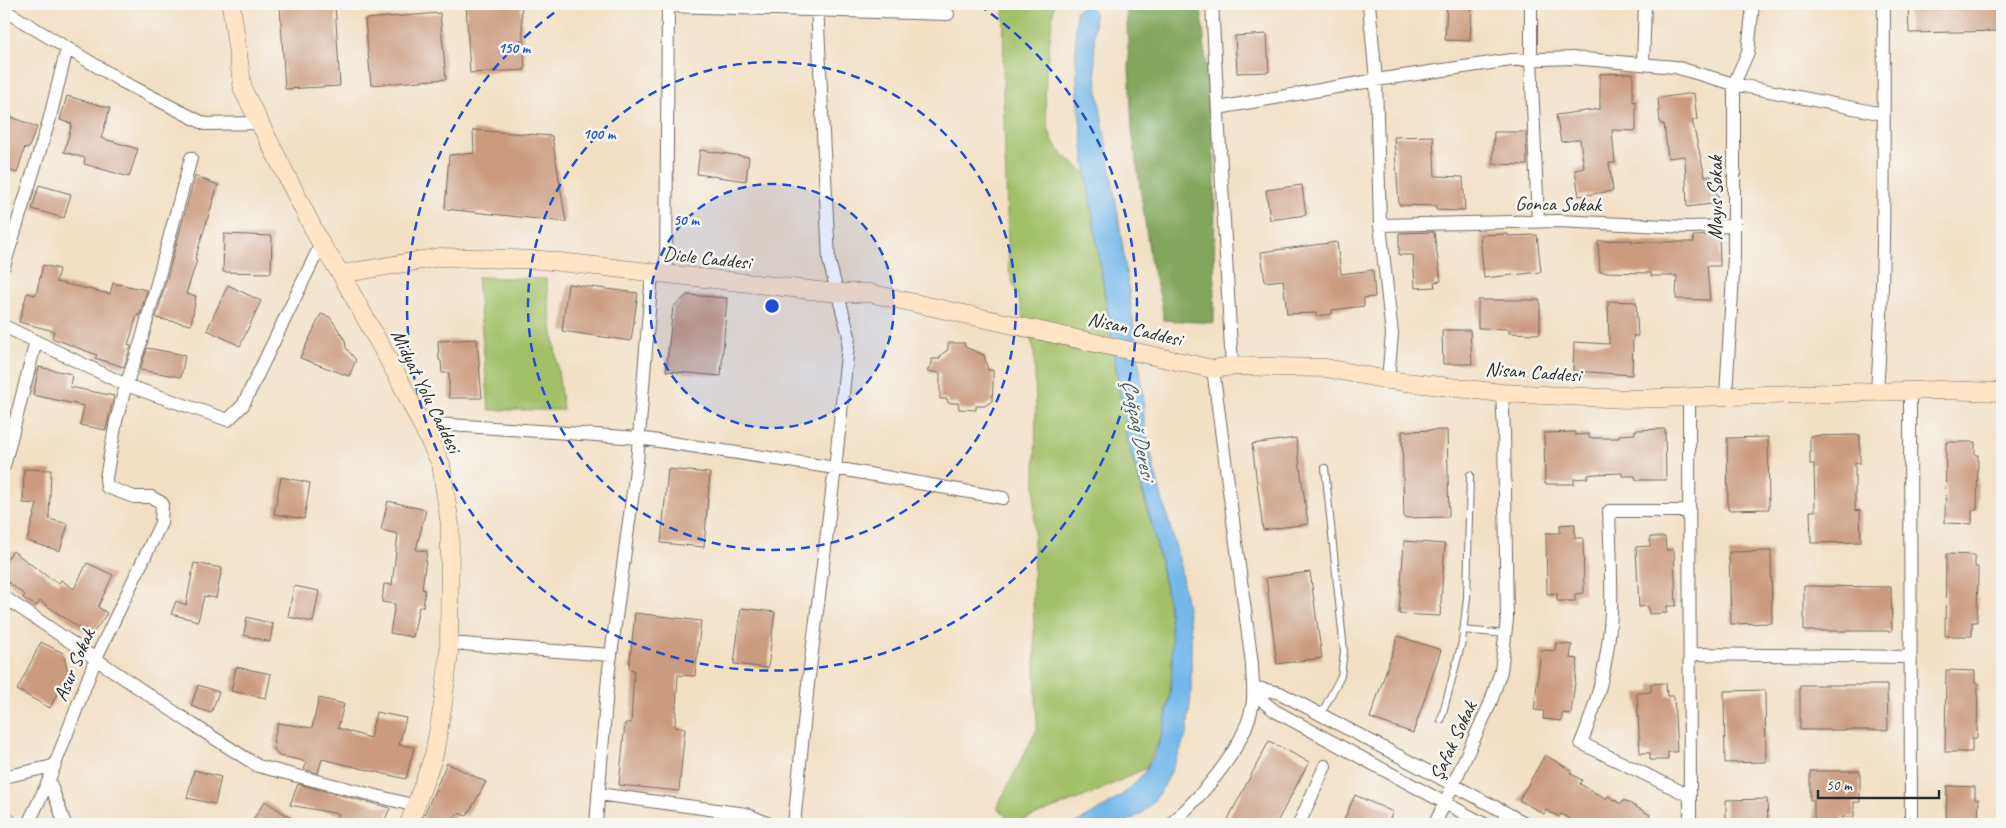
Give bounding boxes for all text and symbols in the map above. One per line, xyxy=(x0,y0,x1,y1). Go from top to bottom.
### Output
text: 150 m xyxy=(498,39,532,58)
text: 100 m xyxy=(583,125,617,144)
street label: Mayıs Sokak xyxy=(1703,154,1728,240)
street label: Gonca Sokak xyxy=(1515,191,1603,217)
text: 50 m xyxy=(673,211,700,230)
street label: Dicle Caddesi xyxy=(662,241,754,275)
centre of rings xyxy=(763,297,781,315)
street label: Nisan Caddesi xyxy=(1086,306,1187,352)
street label: Midyat Yolu Caddesi xyxy=(385,325,468,459)
street label: Nisan Caddesi xyxy=(1485,356,1584,388)
water label: Çağçağ Deresi xyxy=(1117,377,1162,486)
street label: Asur Sokak xyxy=(48,624,101,705)
street label: Şafak Sokak xyxy=(1424,696,1483,785)
scale bar xyxy=(1818,768,1940,800)
text: 50 m xyxy=(1826,776,1853,795)

